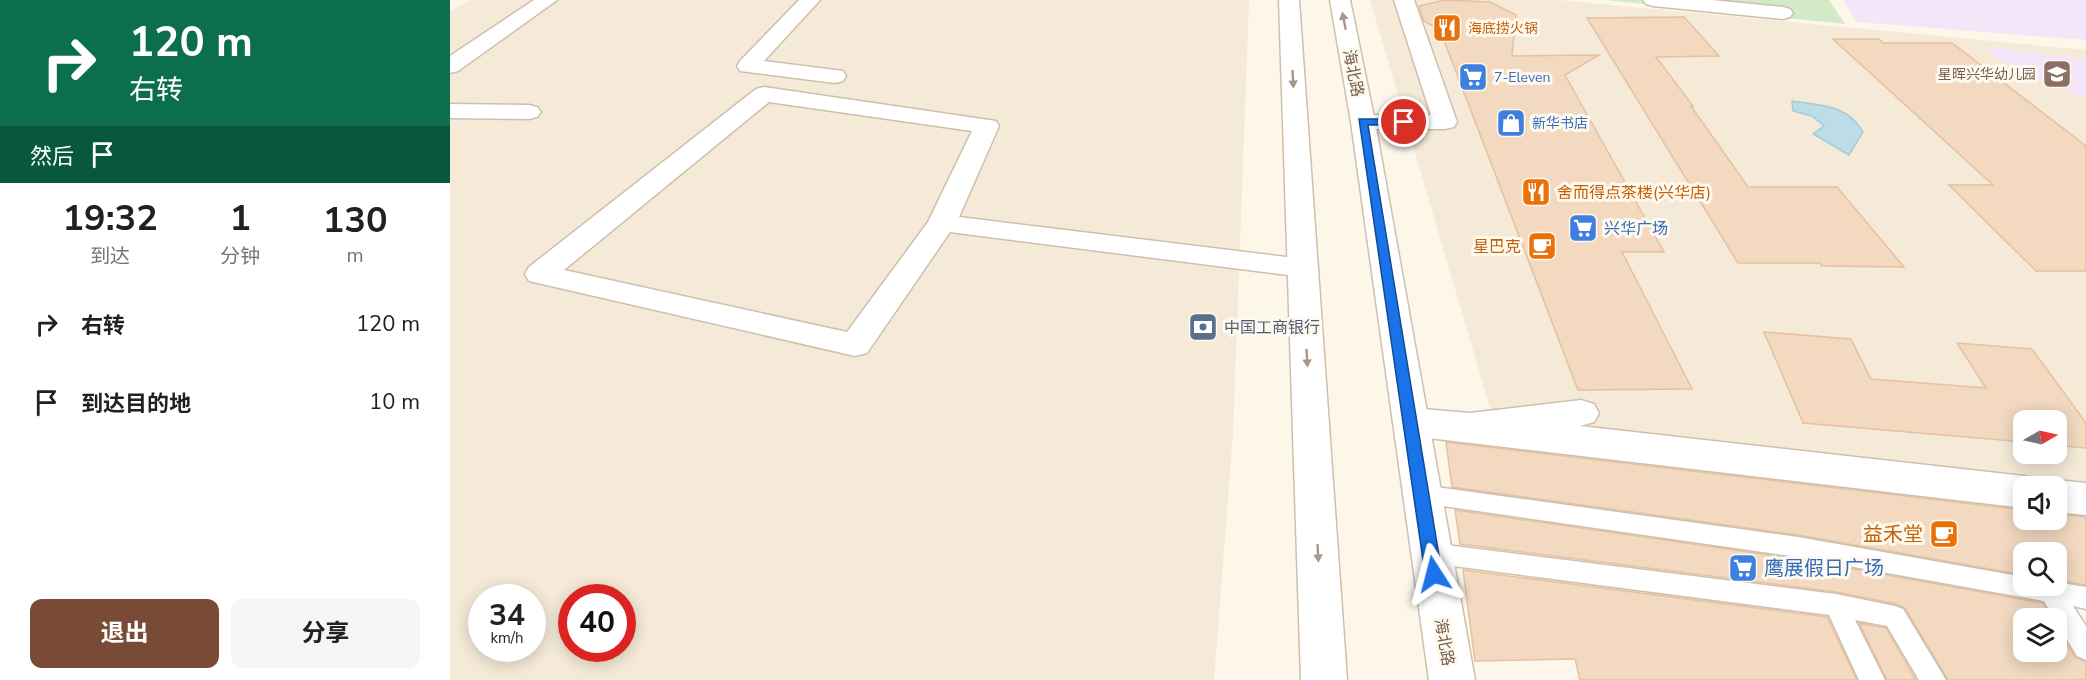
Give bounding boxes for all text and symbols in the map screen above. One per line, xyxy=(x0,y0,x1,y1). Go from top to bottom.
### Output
one-way arrow xyxy=(1339,12,1348,31)
restaurant icon: 海底捞火锅 xyxy=(1431,12,1463,44)
text: 120 m xyxy=(129,14,253,71)
place label: 海底捞火锅 xyxy=(1468,19,1538,38)
icon: right xyxy=(30,24,108,102)
street label: 海北路 xyxy=(1338,48,1368,99)
school or university icon: 星晖兴华幼儿园 xyxy=(2041,58,2073,90)
supermarket icon: 7-Eleven xyxy=(1457,61,1489,93)
place label: 星晖兴华幼儿园 xyxy=(1938,65,2036,84)
place label: 7-Eleven xyxy=(1494,68,1550,87)
one-way arrow xyxy=(1288,70,1297,89)
text: 右转 xyxy=(129,72,183,109)
pin xyxy=(1378,96,1429,147)
icon: arrive xyxy=(1387,105,1420,138)
shop icon: 新华书店 xyxy=(1495,107,1527,139)
place label: 新华书店 xyxy=(1532,114,1588,133)
icon: arrive xyxy=(86,138,119,171)
text: 然后 xyxy=(30,142,74,172)
restaurant icon: 舍而得点茶楼(兴华店) xyxy=(1520,176,1552,208)
place label: 舍而得点茶楼(兴华店) xyxy=(1557,182,1711,204)
text: 19:32 xyxy=(62,194,158,243)
text: 1 xyxy=(229,194,251,243)
text: 130 xyxy=(323,196,388,245)
supermarket icon: 兴华广场 xyxy=(1567,212,1599,244)
place label: 兴华广场 xyxy=(1604,218,1668,240)
cafe icon: 星巴克 xyxy=(1526,230,1558,262)
place label: 星巴克 xyxy=(1473,236,1521,258)
text: m xyxy=(347,242,364,269)
text: 到达 xyxy=(90,243,130,270)
text: 分钟 xyxy=(220,243,260,270)
icon: right xyxy=(30,308,63,341)
text: 120 m xyxy=(356,309,420,339)
text: 右转 xyxy=(81,311,125,341)
bank icon: 中国工商银行 xyxy=(1187,311,1219,343)
place label: 中国工商银行 xyxy=(1224,317,1320,339)
one-way arrow xyxy=(1303,349,1312,368)
icon: arrive xyxy=(30,386,63,419)
text: 10 m xyxy=(369,387,420,417)
text: 到达目的地 xyxy=(81,389,191,419)
north arrow xyxy=(2013,410,2067,464)
map controls xyxy=(2013,410,2067,662)
button: sound xyxy=(2013,476,2067,530)
cafe icon: 益禾堂 xyxy=(1928,518,1960,550)
place label: 益禾堂 xyxy=(1863,521,1923,548)
position arrow xyxy=(1402,542,1466,606)
button: search xyxy=(2013,542,2067,596)
one-way arrow xyxy=(1313,543,1322,562)
supermarket icon: 鹰展假日广场 xyxy=(1727,552,1759,584)
place label: 鹰展假日广场 xyxy=(1764,555,1884,582)
speed limit sign: 40 xyxy=(558,584,636,662)
text: 34 xyxy=(489,595,525,636)
button: 退出 xyxy=(30,599,219,668)
button: 分享 xyxy=(231,599,420,668)
button: layers xyxy=(2013,608,2067,662)
street label: 海北路 xyxy=(1429,617,1459,668)
text: km/h xyxy=(490,628,524,648)

